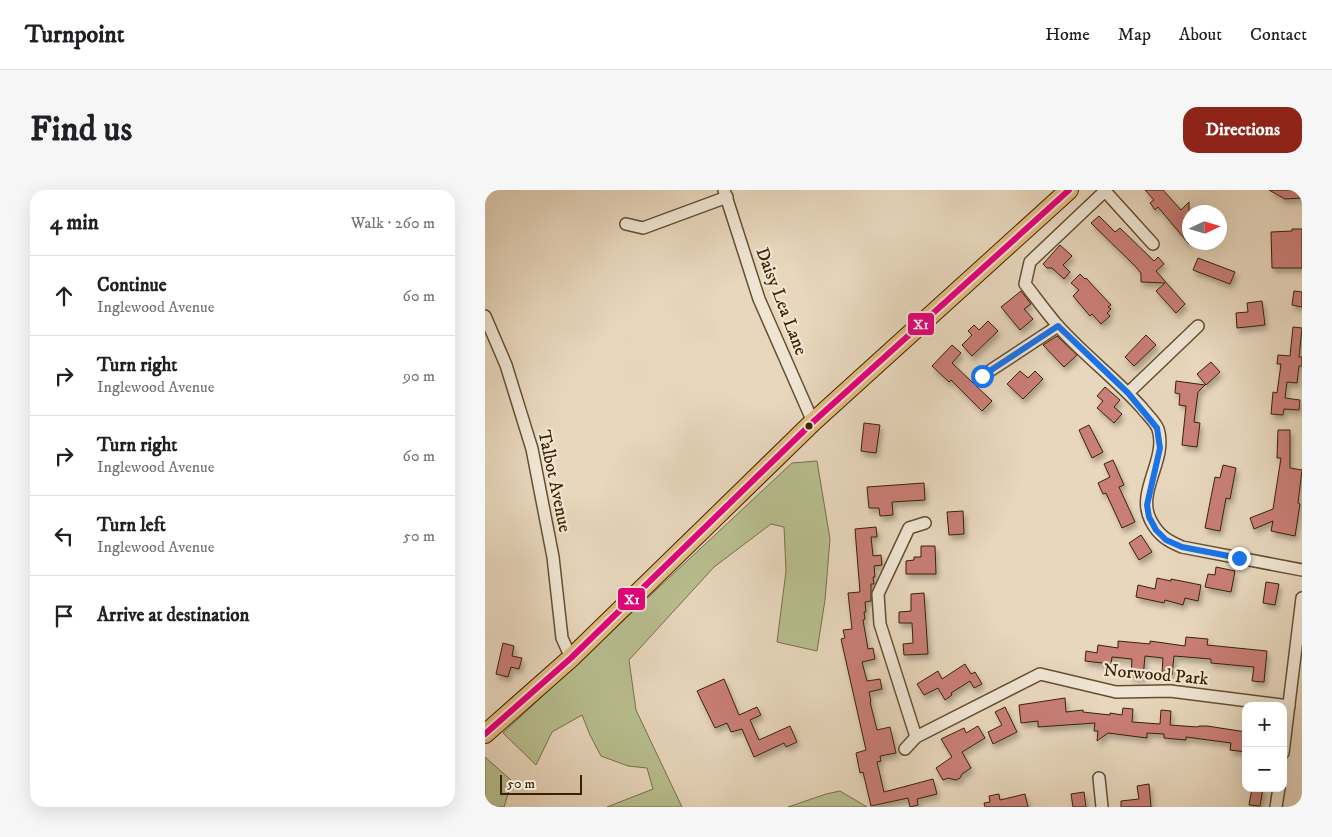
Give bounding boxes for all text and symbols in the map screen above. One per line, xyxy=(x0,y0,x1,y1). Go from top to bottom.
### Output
text: Turnpoint xyxy=(25,20,124,50)
text: Home xyxy=(1045,24,1090,46)
text: Map xyxy=(1118,24,1151,46)
text: About xyxy=(1179,24,1222,46)
text: Contact xyxy=(1250,24,1307,46)
button: Directions xyxy=(1183,107,1302,153)
text: Find us xyxy=(30,108,132,152)
north arrow xyxy=(1182,205,1227,250)
text: 4 min xyxy=(50,210,99,236)
text: Walk · 260 m xyxy=(351,213,435,233)
street label: Daisy Lea Lane xyxy=(750,244,812,358)
text: Continue xyxy=(97,274,167,297)
icon: ahead xyxy=(50,282,78,310)
text: 60 m xyxy=(403,286,435,306)
text: Inglewood Avenue xyxy=(97,297,214,317)
line badge: X1 xyxy=(907,312,935,336)
text: X1 xyxy=(913,316,929,334)
text: Turn right xyxy=(97,354,177,377)
icon: right xyxy=(50,362,78,390)
route start xyxy=(971,365,994,388)
text: 90 m xyxy=(403,366,435,386)
text: Inglewood Avenue xyxy=(97,377,214,397)
unlabelled marker xyxy=(804,421,814,431)
street label: Talbot Avenue xyxy=(532,428,576,534)
text: Turn right xyxy=(97,434,177,457)
icon: right xyxy=(50,442,78,470)
text: 60 m xyxy=(403,446,435,466)
text: Inglewood Avenue xyxy=(97,457,214,477)
text: Turn left xyxy=(97,514,166,537)
icon: left xyxy=(50,522,78,550)
text: 50 m xyxy=(403,526,435,546)
text: Inglewood Avenue xyxy=(97,537,214,557)
route end xyxy=(1228,547,1251,570)
line badge: X1 xyxy=(617,587,646,611)
text: X1 xyxy=(624,591,640,609)
icon: arrive xyxy=(50,602,78,630)
text: Arrive at destination xyxy=(97,604,249,627)
street label: Norwood Park xyxy=(1102,659,1209,691)
map controls xyxy=(1242,702,1287,792)
button: + xyxy=(1242,702,1287,747)
button: − xyxy=(1242,747,1287,792)
scale bar xyxy=(500,772,583,795)
text: 50 m xyxy=(507,775,535,793)

